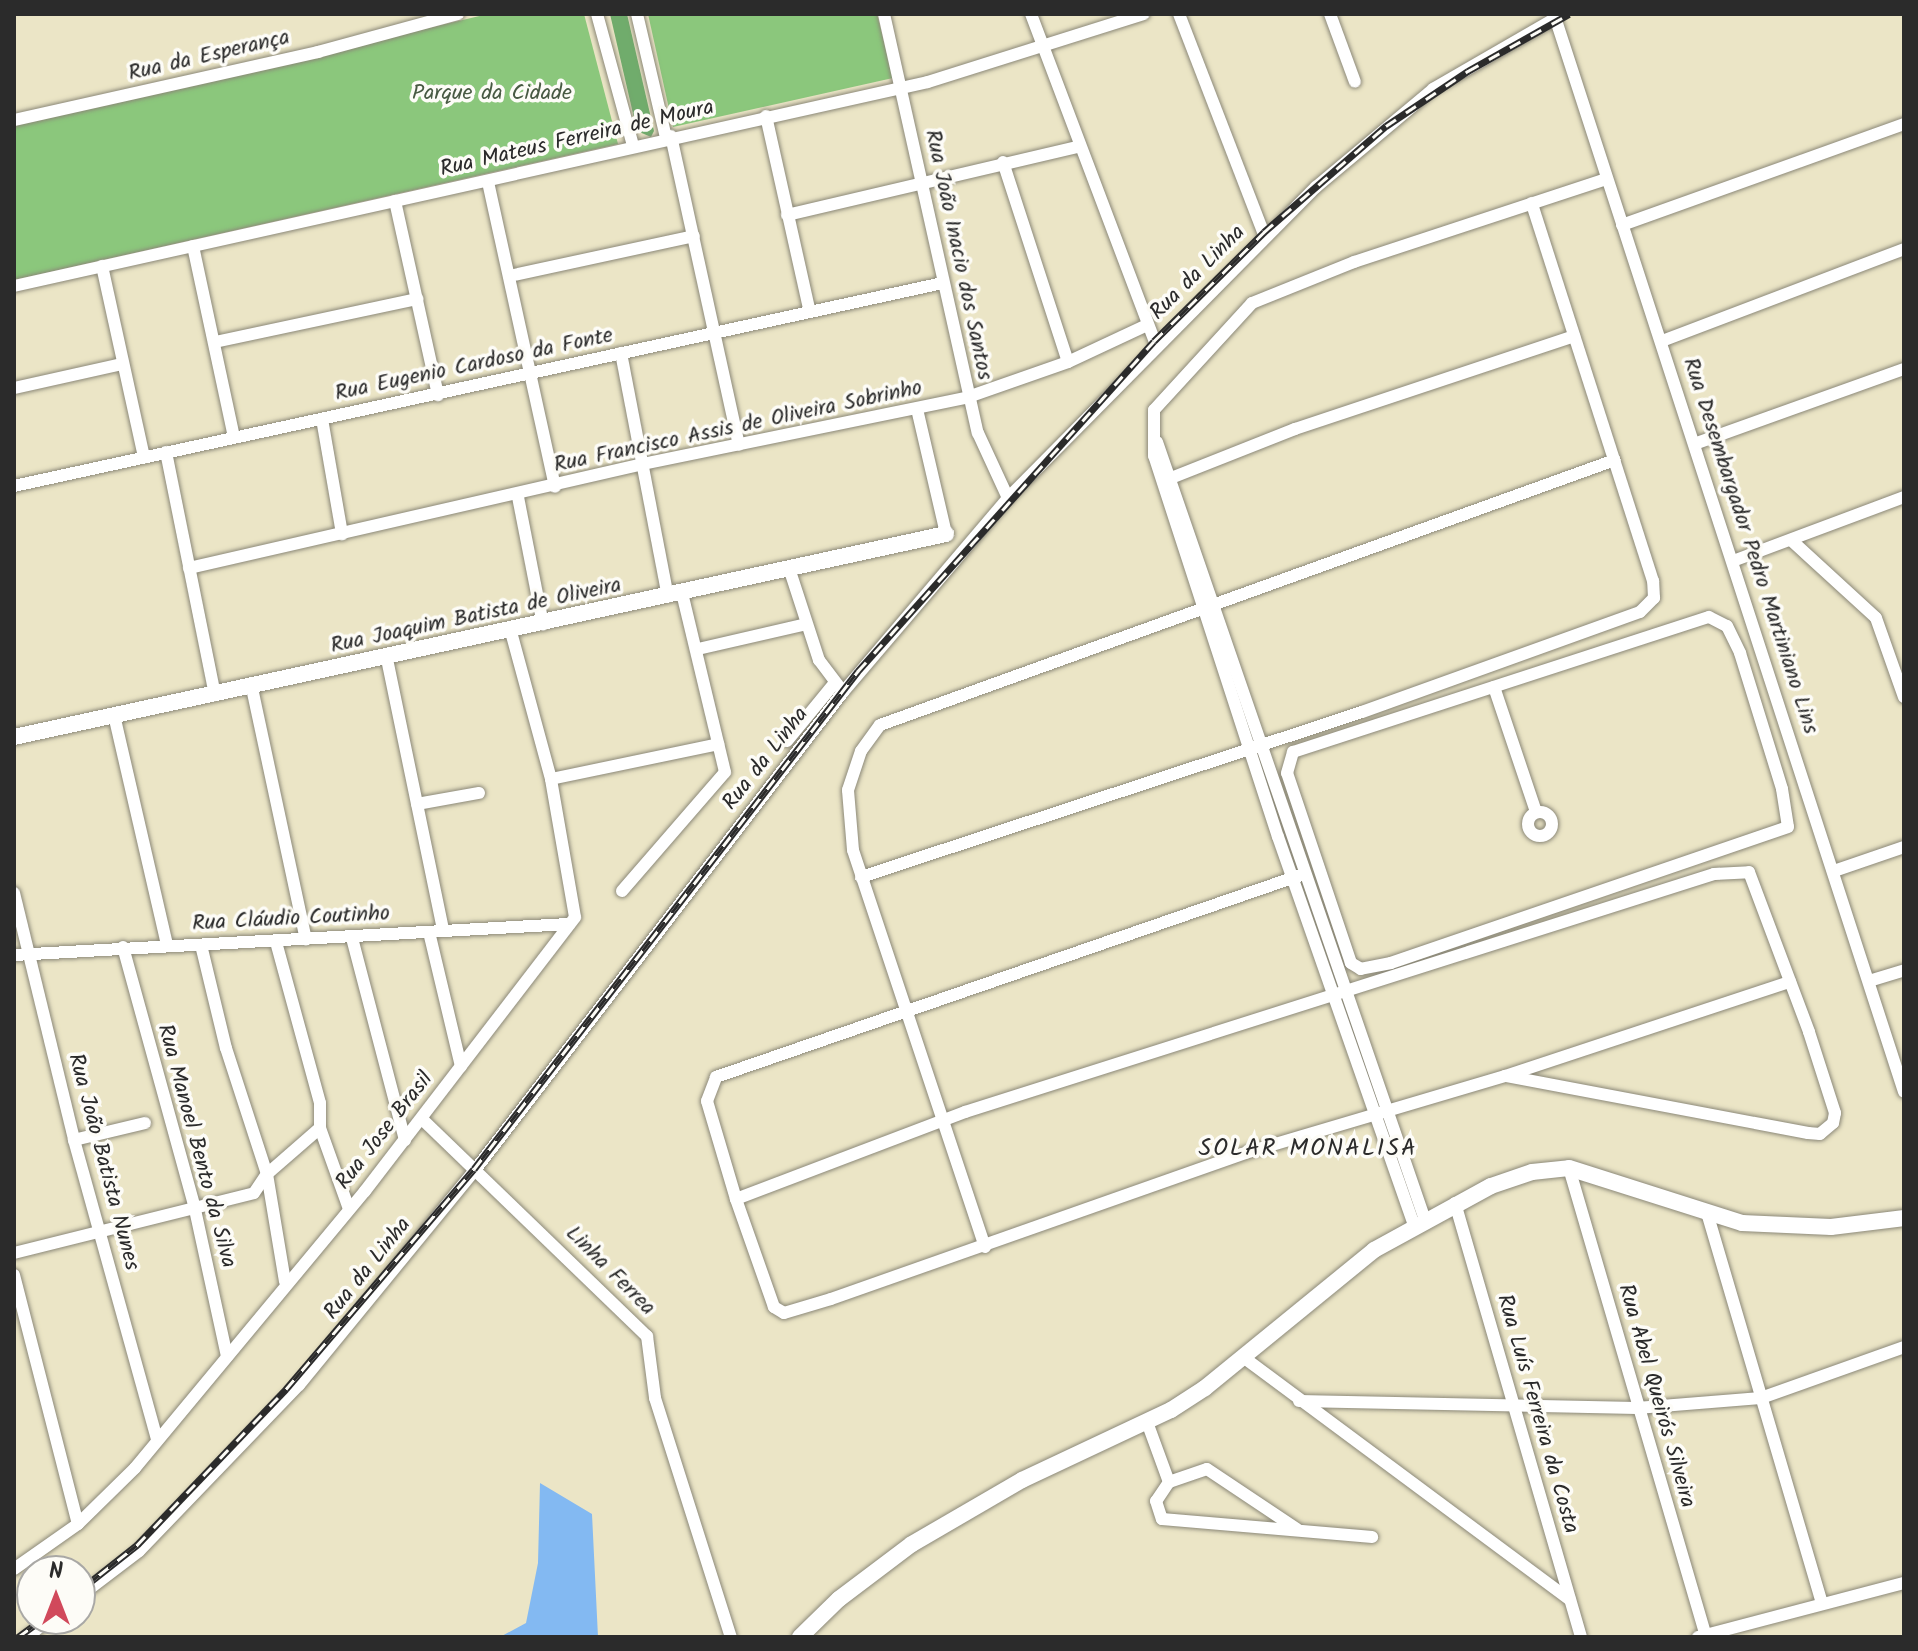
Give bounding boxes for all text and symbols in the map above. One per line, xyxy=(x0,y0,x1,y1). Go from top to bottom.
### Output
street label: Rua da Esperança xyxy=(126,25,292,87)
park label: Parque da Cidade xyxy=(412,81,572,107)
street label: Rua Mateus Ferreira de Moura xyxy=(438,95,716,183)
street label: Rua João Inacio dos Santos xyxy=(919,127,997,383)
street label: Rua da Linha xyxy=(1145,220,1251,326)
street label: Rua Eugenio Cardoso da Fonte xyxy=(332,323,616,407)
street label: Rua Desembargador Pedro Martiniano Lins xyxy=(1677,354,1823,738)
street label: Rua Francisco Assis de Oliveira Sobrinho xyxy=(551,375,925,479)
street label: Rua Joaquim Batista de Oliveira xyxy=(328,572,624,660)
street label: Rua da Linha xyxy=(717,702,815,816)
street label: Rua Cláudio Coutinho xyxy=(191,901,391,937)
street label: Rua Manoel Bento da Silva xyxy=(151,1021,241,1271)
street label: Rua João Batista Nunes xyxy=(61,1051,145,1273)
street label: Rua Jose Brasil xyxy=(331,1067,439,1195)
district label: SOLAR MONALISA xyxy=(1198,1135,1418,1163)
street label: Rua da Linha xyxy=(319,1213,417,1325)
street label: Linha Ferrea xyxy=(560,1221,660,1321)
street label: Rua Abel Queirós Silveira xyxy=(1611,1281,1701,1511)
street label: Rua Luís Ferreira da Costa xyxy=(1490,1291,1584,1537)
north arrow xyxy=(16,1555,96,1635)
text: N xyxy=(49,1555,63,1590)

